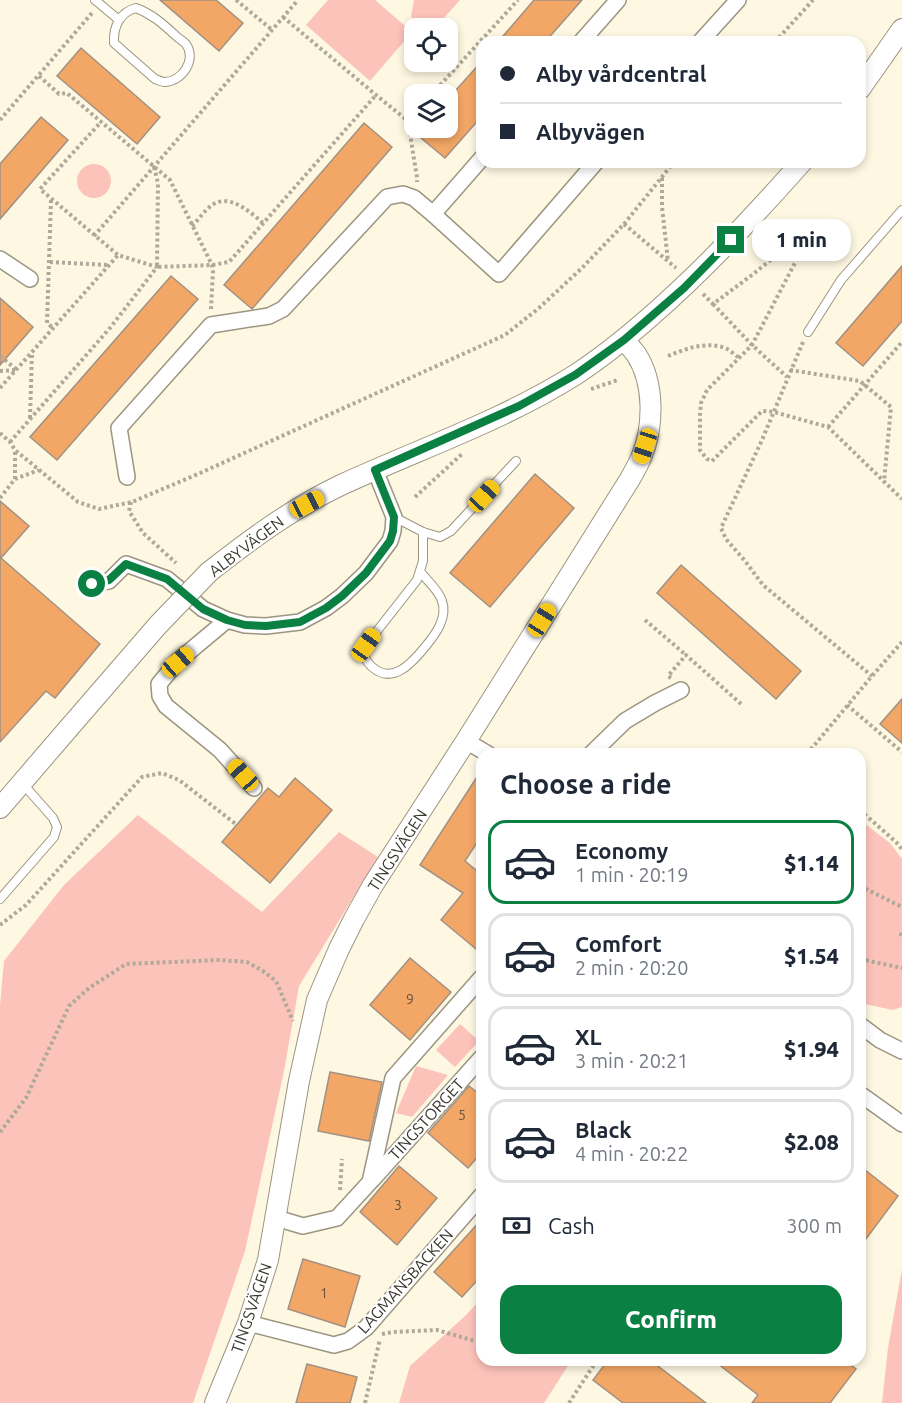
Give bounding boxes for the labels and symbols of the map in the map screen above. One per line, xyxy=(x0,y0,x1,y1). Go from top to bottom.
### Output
callout: 1 min xyxy=(752,219,851,261)
route end xyxy=(717,226,744,253)
car xyxy=(631,426,659,466)
car xyxy=(465,477,503,515)
car xyxy=(287,488,327,520)
street label: ALBYVÄGEN xyxy=(205,512,287,580)
route start xyxy=(78,570,105,597)
car xyxy=(525,600,559,640)
car xyxy=(348,625,384,665)
car xyxy=(159,643,197,681)
car xyxy=(224,756,262,794)
street label: TINGSVÄGEN xyxy=(364,806,430,894)
house number: 9 xyxy=(406,991,414,1007)
street label: TINGSTORGET xyxy=(385,1075,467,1163)
house number: 5 xyxy=(458,1107,466,1123)
house number: 3 xyxy=(394,1197,402,1213)
street label: LAGMANSBACKEN xyxy=(354,1225,456,1337)
street label: TINGSVÄGEN xyxy=(227,1261,275,1355)
house number: 1 xyxy=(320,1285,328,1301)

